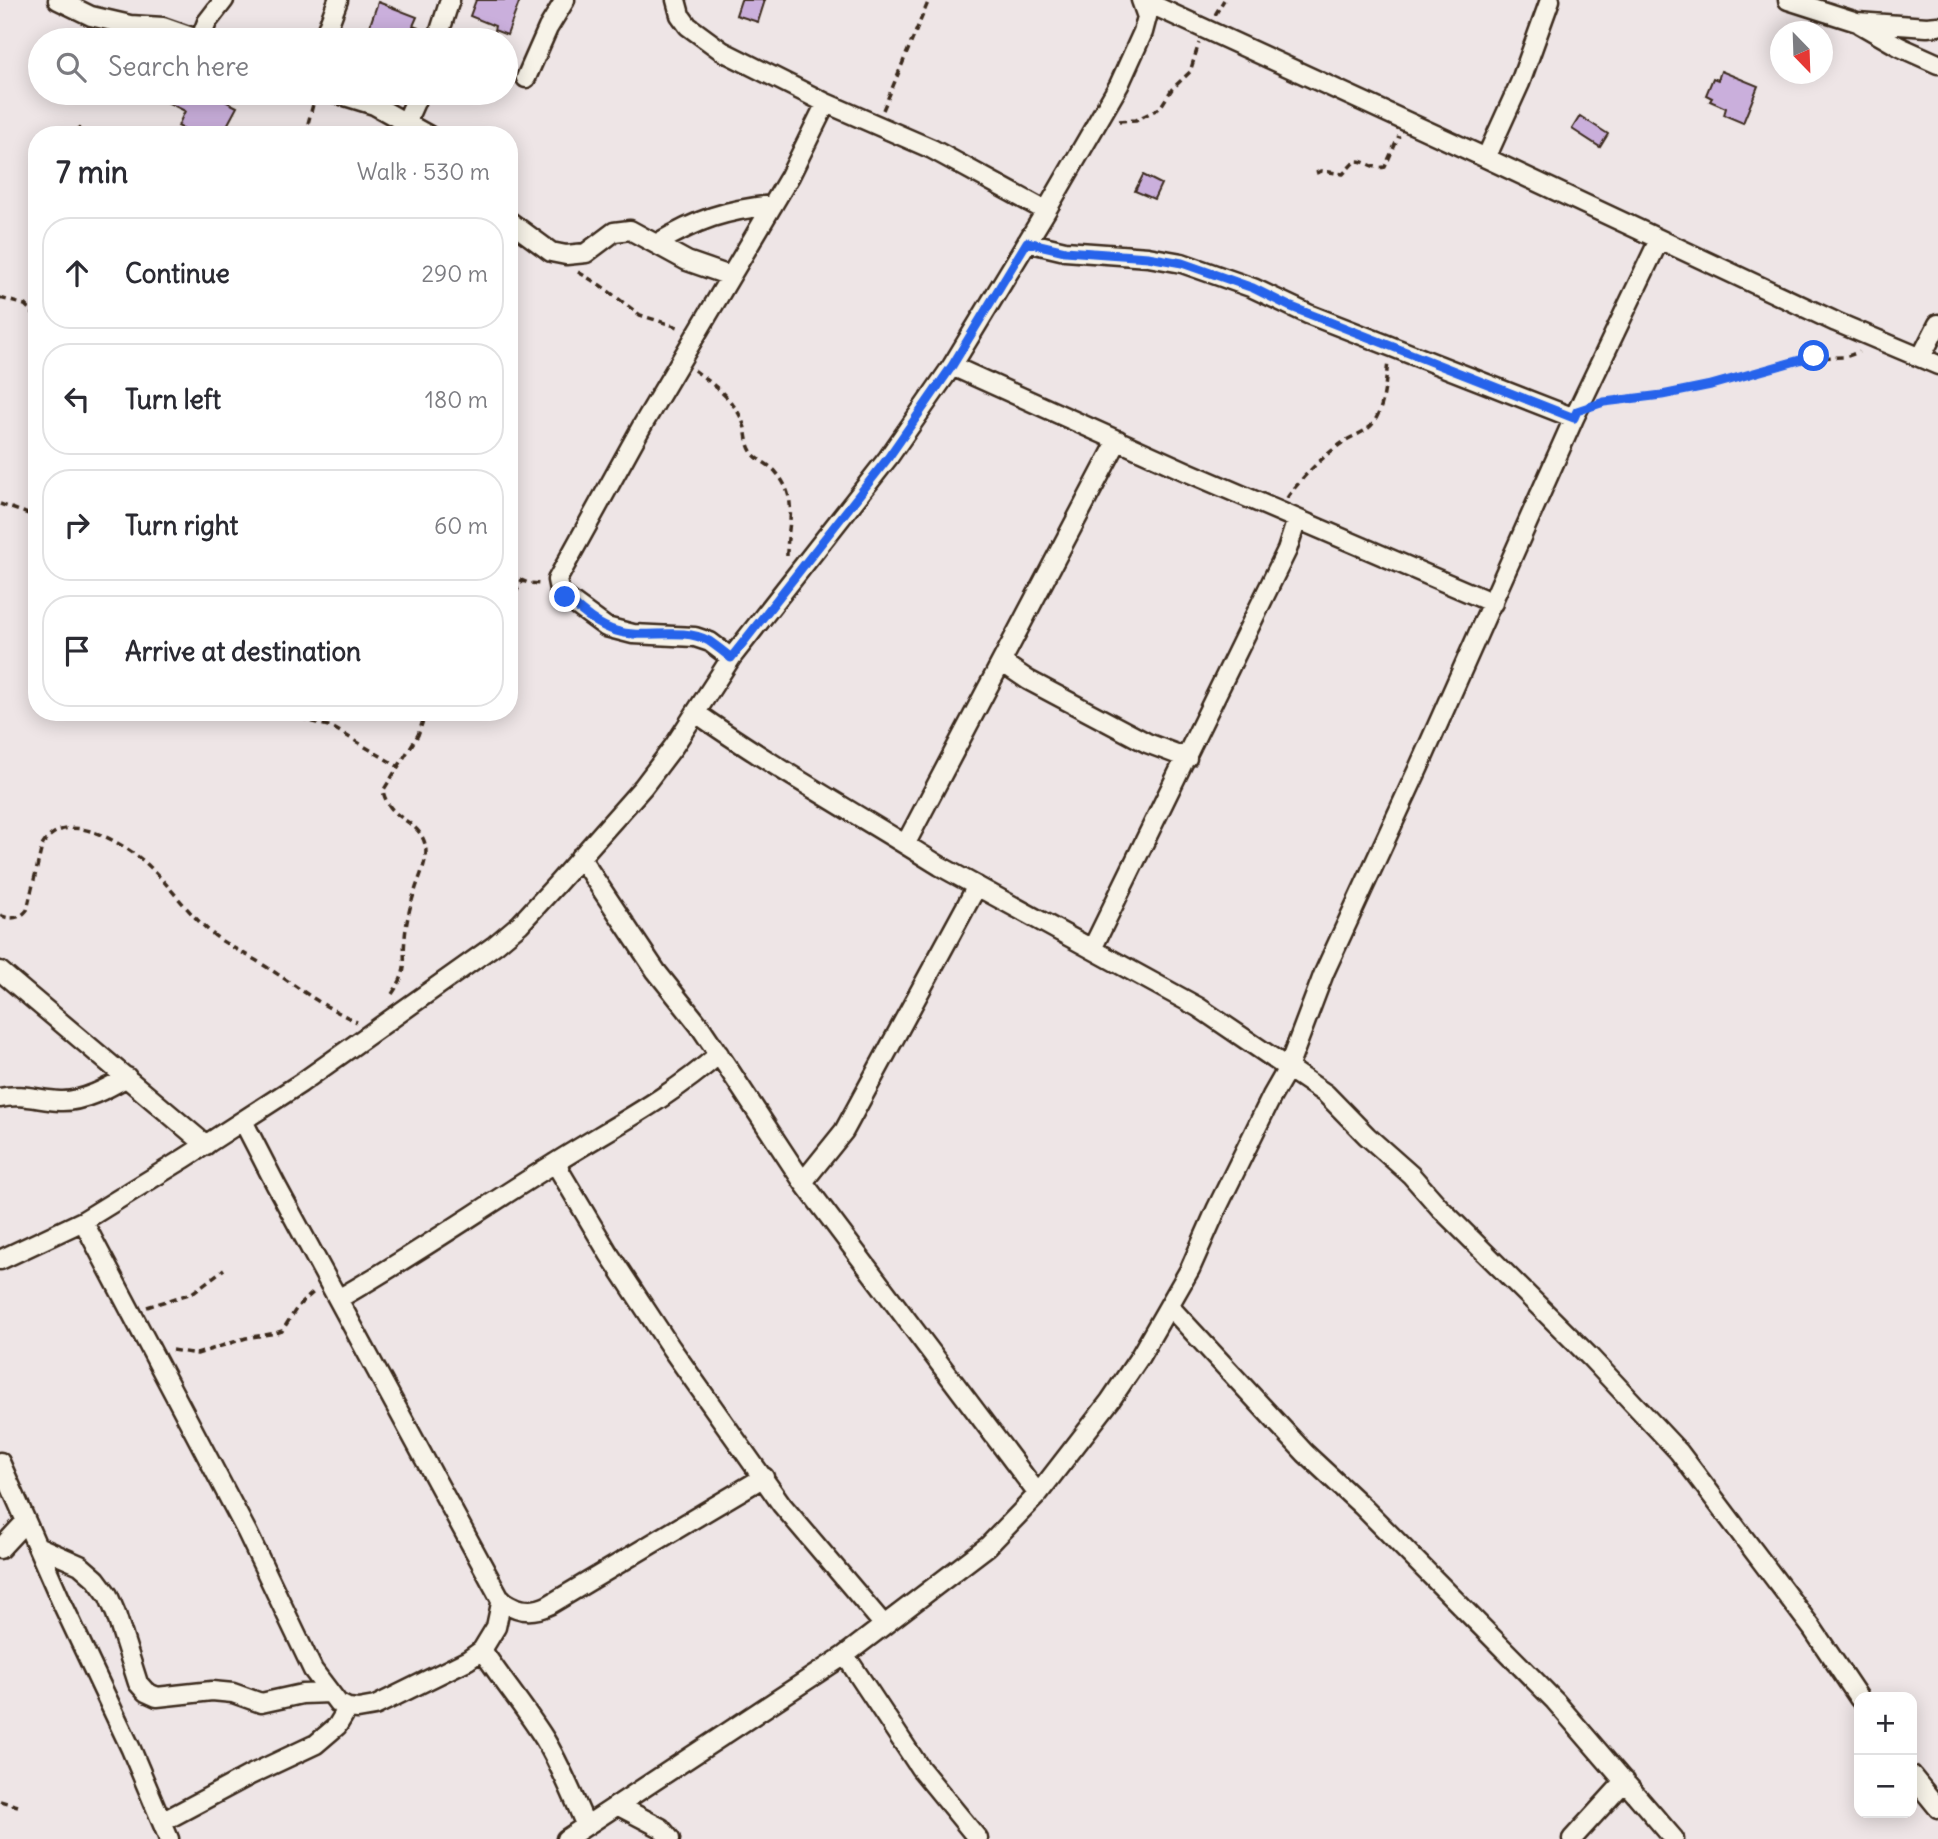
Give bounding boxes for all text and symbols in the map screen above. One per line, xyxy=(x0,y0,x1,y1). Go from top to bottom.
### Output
north arrow xyxy=(1770,21,1833,84)
search box xyxy=(28,28,518,105)
icon: search xyxy=(52,48,90,86)
text: Search here xyxy=(108,50,249,83)
text: 7 min xyxy=(56,153,128,191)
text: Walk · 530 m xyxy=(357,157,490,186)
icon: ahead xyxy=(58,254,96,292)
text: Continue xyxy=(125,257,230,290)
text: 290 m xyxy=(421,259,488,288)
route start xyxy=(1798,340,1829,371)
icon: left xyxy=(58,380,96,418)
text: Turn left xyxy=(125,383,221,416)
text: 180 m xyxy=(425,385,488,414)
icon: right xyxy=(58,506,96,544)
text: Turn right xyxy=(125,509,238,542)
text: 60 m xyxy=(434,511,488,540)
route end xyxy=(549,581,580,612)
icon: arrive xyxy=(58,632,96,670)
text: Arrive at destination xyxy=(125,635,361,668)
map controls xyxy=(1854,1692,1917,1818)
button: + xyxy=(1854,1692,1917,1755)
button: − xyxy=(1854,1755,1917,1818)

